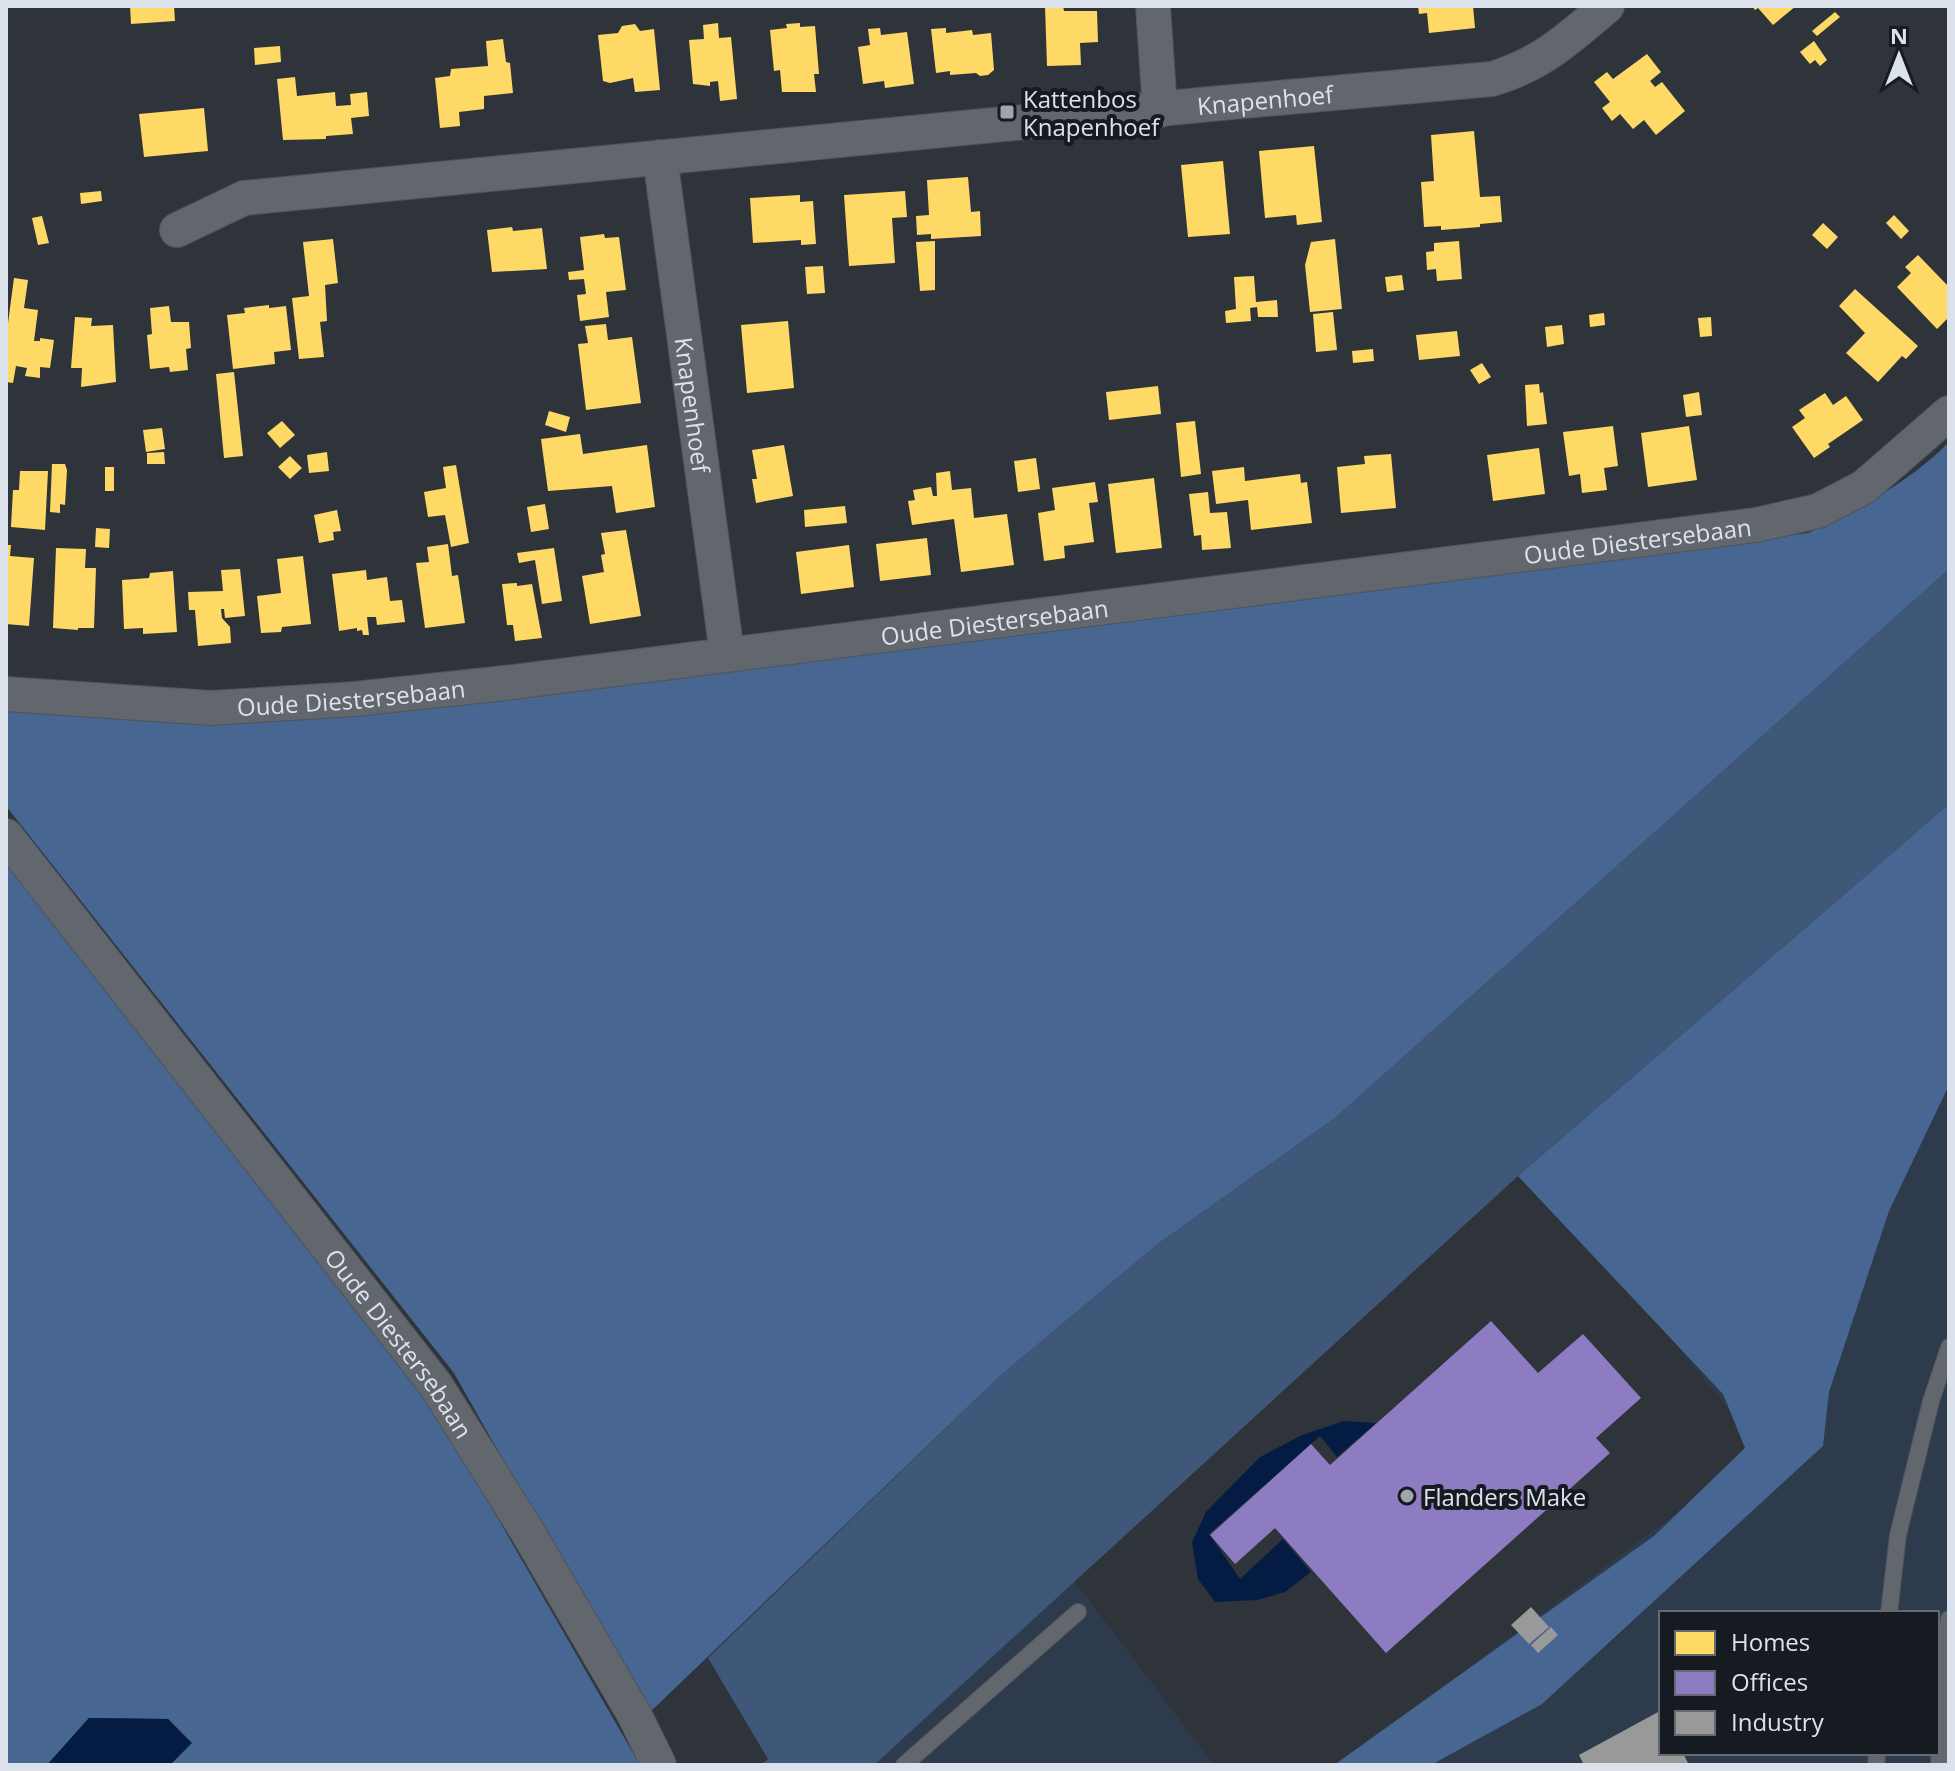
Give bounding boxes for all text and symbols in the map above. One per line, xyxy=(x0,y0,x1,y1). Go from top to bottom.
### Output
north arrow xyxy=(1859,16,1939,96)
text: N xyxy=(1890,20,1908,50)
street label: Knapenhoef xyxy=(1195,76,1336,122)
place label: Kattenbos Knapenhoef xyxy=(1023,82,1161,143)
marker: Kattenbos Knapenhoef xyxy=(998,103,1016,121)
street label: Knapenhoef xyxy=(668,335,719,476)
street label: Oude Diestersebaan xyxy=(1522,509,1753,571)
street label: Oude Diestersebaan xyxy=(879,590,1110,652)
street label: Oude Diestersebaan xyxy=(236,671,467,723)
street label: Oude Diestersebaan xyxy=(318,1241,481,1444)
place label: Flanders Make xyxy=(1423,1480,1586,1513)
marker: Flanders Make xyxy=(1398,1487,1416,1505)
legend xyxy=(1659,1611,1939,1755)
text: Homes xyxy=(1731,1625,1810,1658)
text: Offices xyxy=(1731,1665,1808,1698)
text: Industry xyxy=(1731,1705,1825,1738)

